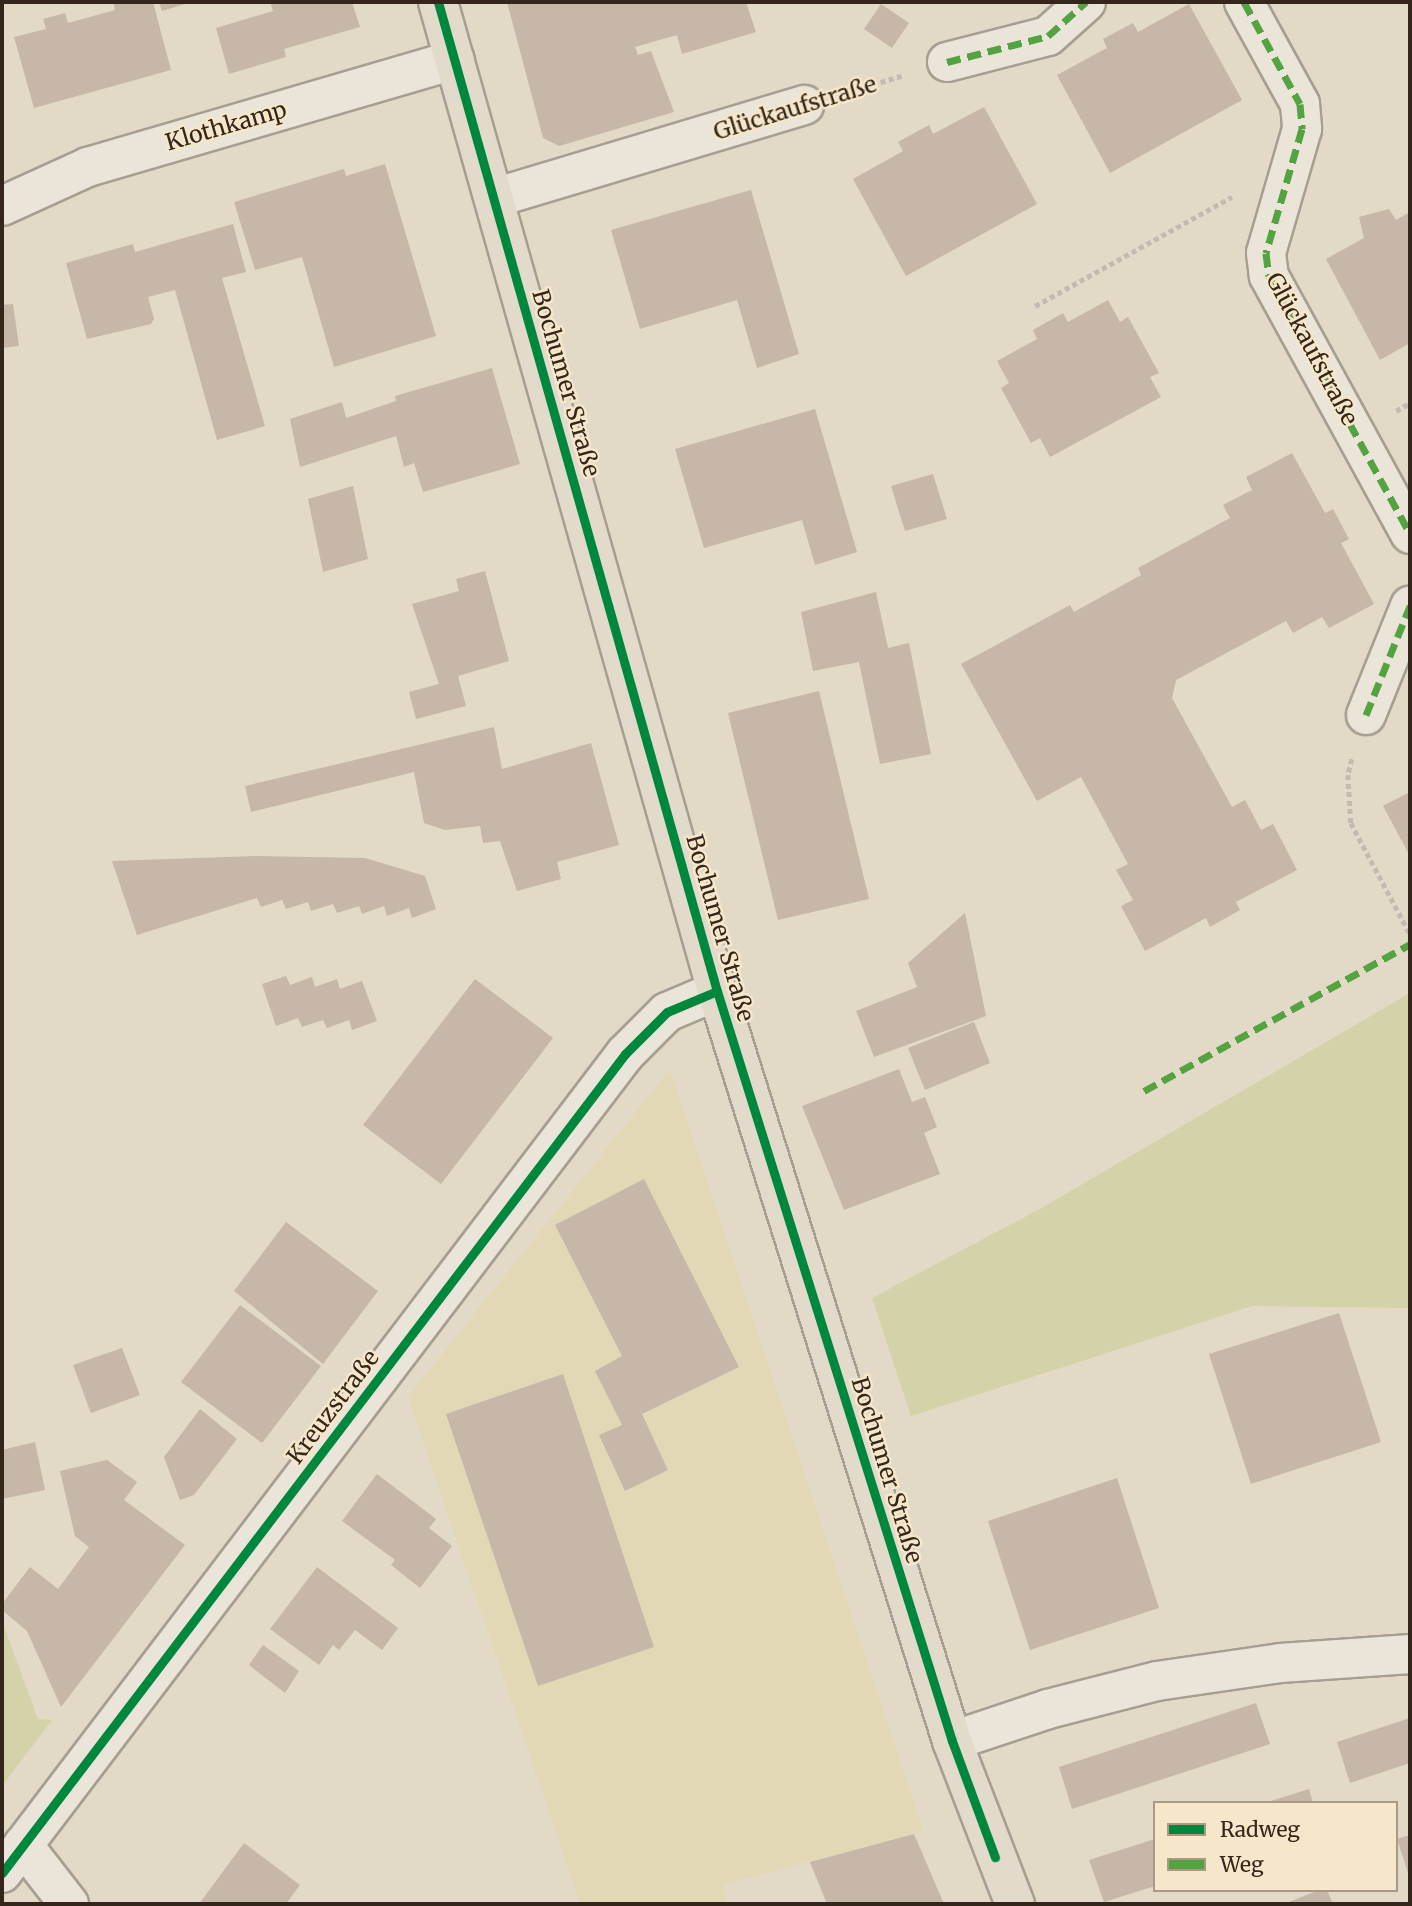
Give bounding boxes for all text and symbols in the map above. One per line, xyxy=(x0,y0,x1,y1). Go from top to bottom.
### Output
street label: Glückaufstraße xyxy=(710,70,880,146)
street label: Klothkamp xyxy=(162,96,290,156)
street label: Glückaufstraße xyxy=(1260,268,1364,430)
street label: Bochumer Straße xyxy=(526,286,606,480)
street label: Bochumer Straße xyxy=(680,831,760,1025)
street label: Kreuzstraße xyxy=(281,1345,385,1469)
street label: Bochumer Straße xyxy=(846,1374,928,1566)
legend xyxy=(1153,1801,1398,1892)
text: Radweg xyxy=(1220,1816,1300,1843)
text: Weg xyxy=(1220,1851,1264,1878)

